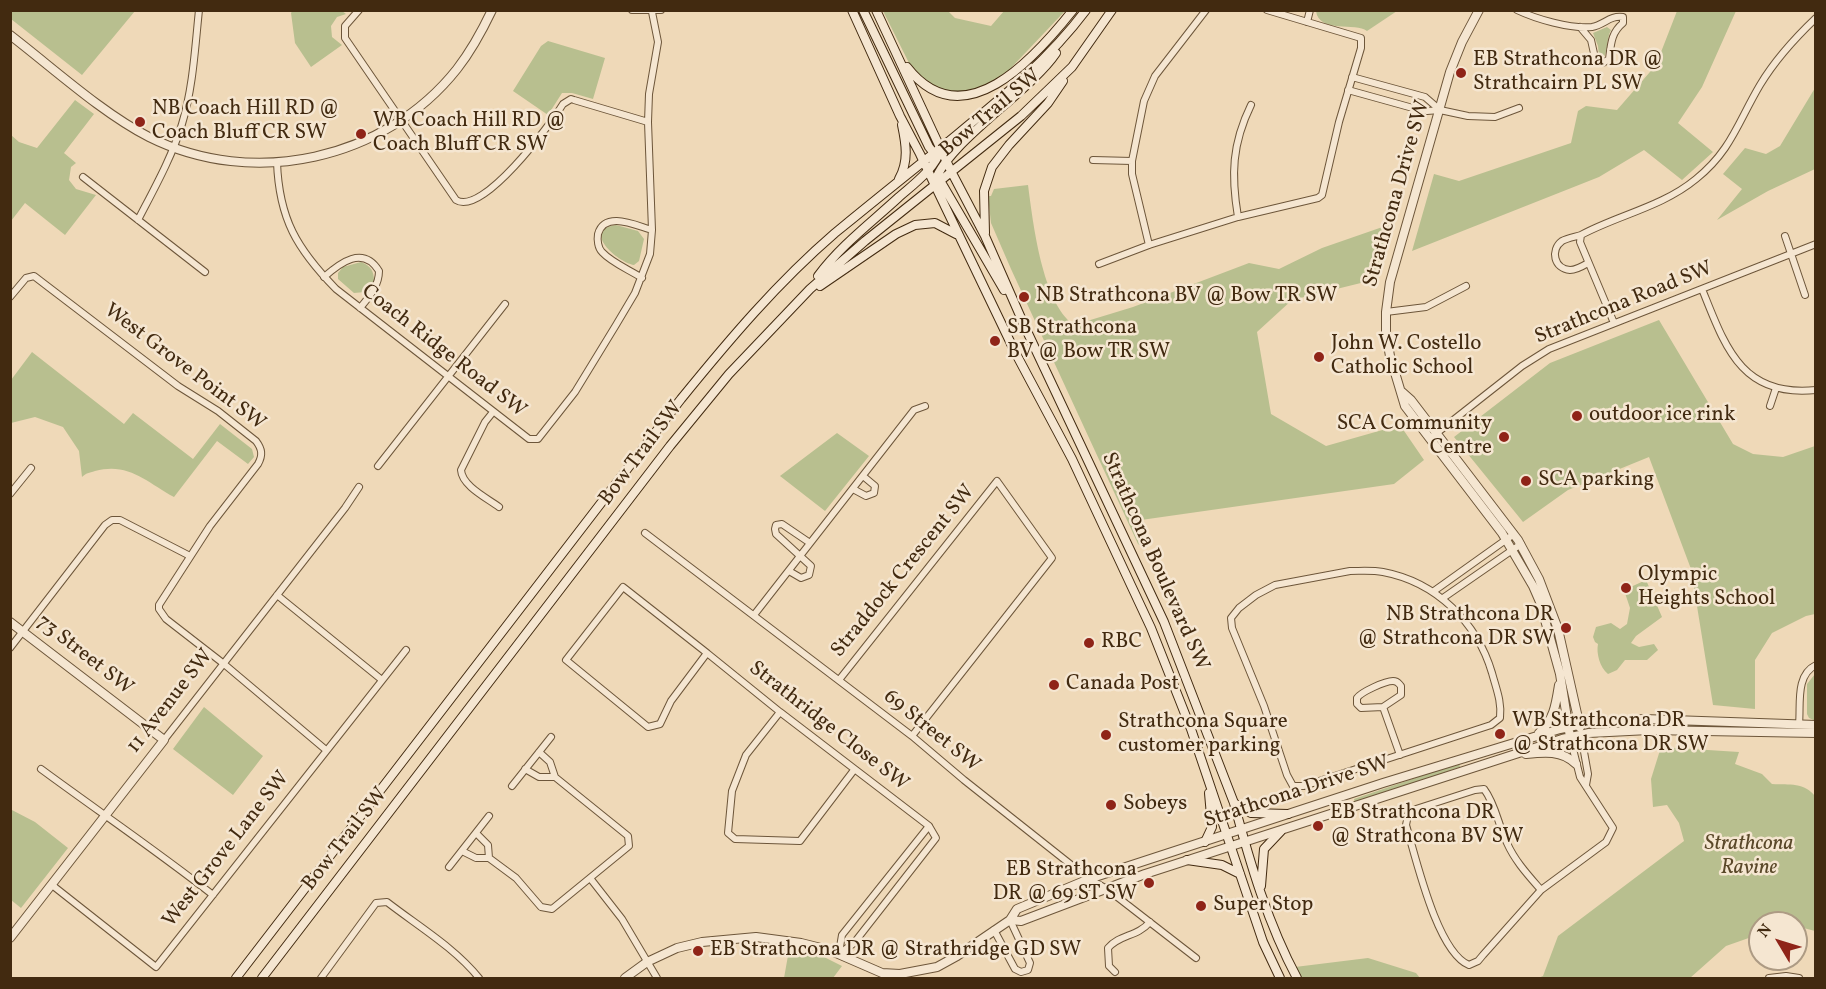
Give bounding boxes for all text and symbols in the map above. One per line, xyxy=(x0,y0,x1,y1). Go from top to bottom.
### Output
place label: EB Strathcona DR @ Strathcairn PL SW xyxy=(1473,48,1663,98)
street label: Bow Trail SW xyxy=(935,64,1047,164)
marker: EB Strathcona DR @ Strathcairn PL SW xyxy=(1454,66,1468,80)
place label: NB Coach Hill RD @ Coach Bluff CR SW xyxy=(152,97,340,147)
street label: Strathcona Drive SW xyxy=(1359,98,1437,290)
place label: WB Coach Hill RD @ Coach Bluff CR SW xyxy=(373,109,566,159)
marker: NB Coach Hill RD @ Coach Bluff CR SW xyxy=(133,115,147,129)
marker: WB Coach Hill RD @ Coach Bluff CR SW xyxy=(354,127,368,141)
street label: Strathcona Road SW xyxy=(1531,257,1717,351)
street label: Coach Ridge Road SW xyxy=(356,280,530,424)
place label: NB Strathcona BV @ Bow TR SW xyxy=(1036,284,1337,310)
marker: NB Strathcona BV @ Bow TR SW xyxy=(1017,290,1031,304)
street label: West Grove Point SW xyxy=(98,299,270,437)
place label: SB Strathcona BV @ Bow TR SW xyxy=(1007,316,1170,366)
place label: John W. Costello Catholic School xyxy=(1331,332,1481,382)
marker: SB Strathcona BV @ Bow TR SW xyxy=(988,334,1002,348)
marker: John W. Costello Catholic School xyxy=(1312,350,1326,364)
street label: Bow Trail SW xyxy=(595,397,689,511)
place label: outdoor ice rink xyxy=(1589,403,1735,429)
marker: outdoor ice rink xyxy=(1570,409,1584,423)
place label: SCA Community Centre xyxy=(1337,412,1492,462)
marker: SCA Community Centre xyxy=(1497,430,1511,444)
street label: Strathcona Boulevard SW xyxy=(1094,449,1214,675)
place label: SCA parking xyxy=(1538,468,1654,494)
marker: SCA parking xyxy=(1519,474,1533,488)
street label: Straddock Crescent SW xyxy=(827,481,981,663)
place label: Olympic Heights School xyxy=(1638,563,1775,613)
marker: Olympic Heights School xyxy=(1619,581,1633,595)
place label: NB Strathcona DR @ Strathcona DR SW xyxy=(1357,603,1554,653)
street label: 73 Street SW xyxy=(31,610,137,702)
marker: NB Strathcona DR @ Strathcona DR SW xyxy=(1559,621,1573,635)
place label: RBC xyxy=(1101,630,1142,656)
marker: RBC xyxy=(1082,636,1096,650)
street label: 11 Avenue SW xyxy=(122,645,220,759)
street label: Strathridge Close SW xyxy=(743,657,913,797)
place label: Canada Post xyxy=(1066,672,1179,698)
marker: Canada Post xyxy=(1047,678,1061,692)
street label: 69 Street SW xyxy=(878,685,984,779)
place label: WB Strathcona DR @ Strathcona DR SW xyxy=(1512,709,1709,759)
place label: Strathcona Square customer parking xyxy=(1118,710,1288,760)
marker: WB Strathcona DR @ Strathcona DR SW xyxy=(1493,727,1507,741)
marker: Strathcona Square customer parking xyxy=(1099,728,1113,742)
street label: Strathcona Drive SW xyxy=(1201,751,1393,835)
street label: West Grove Lane SW xyxy=(158,767,296,933)
street label: Bow Trail SW xyxy=(298,783,394,897)
place label: Sobeys xyxy=(1123,792,1187,818)
marker: Sobeys xyxy=(1104,798,1118,812)
place label: EB Strathcona DR @ Strathcona BV SW xyxy=(1330,801,1524,851)
marker: EB Strathcona DR @ Strathcona BV SW xyxy=(1311,819,1325,833)
park label: Strathcona Ravine xyxy=(1705,832,1793,882)
place label: EB Strathcona DR @ 69 ST SW xyxy=(993,858,1137,908)
marker: EB Strathcona DR @ 69 ST SW xyxy=(1142,876,1156,890)
place label: Super Stop xyxy=(1213,893,1313,919)
marker: Super Stop xyxy=(1194,899,1208,913)
north arrow xyxy=(1748,911,1808,971)
text: N xyxy=(1753,920,1778,943)
place label: EB Strathcona DR @ Strathridge GD SW xyxy=(710,938,1081,964)
marker: EB Strathcona DR @ Strathridge GD SW xyxy=(691,944,705,958)

